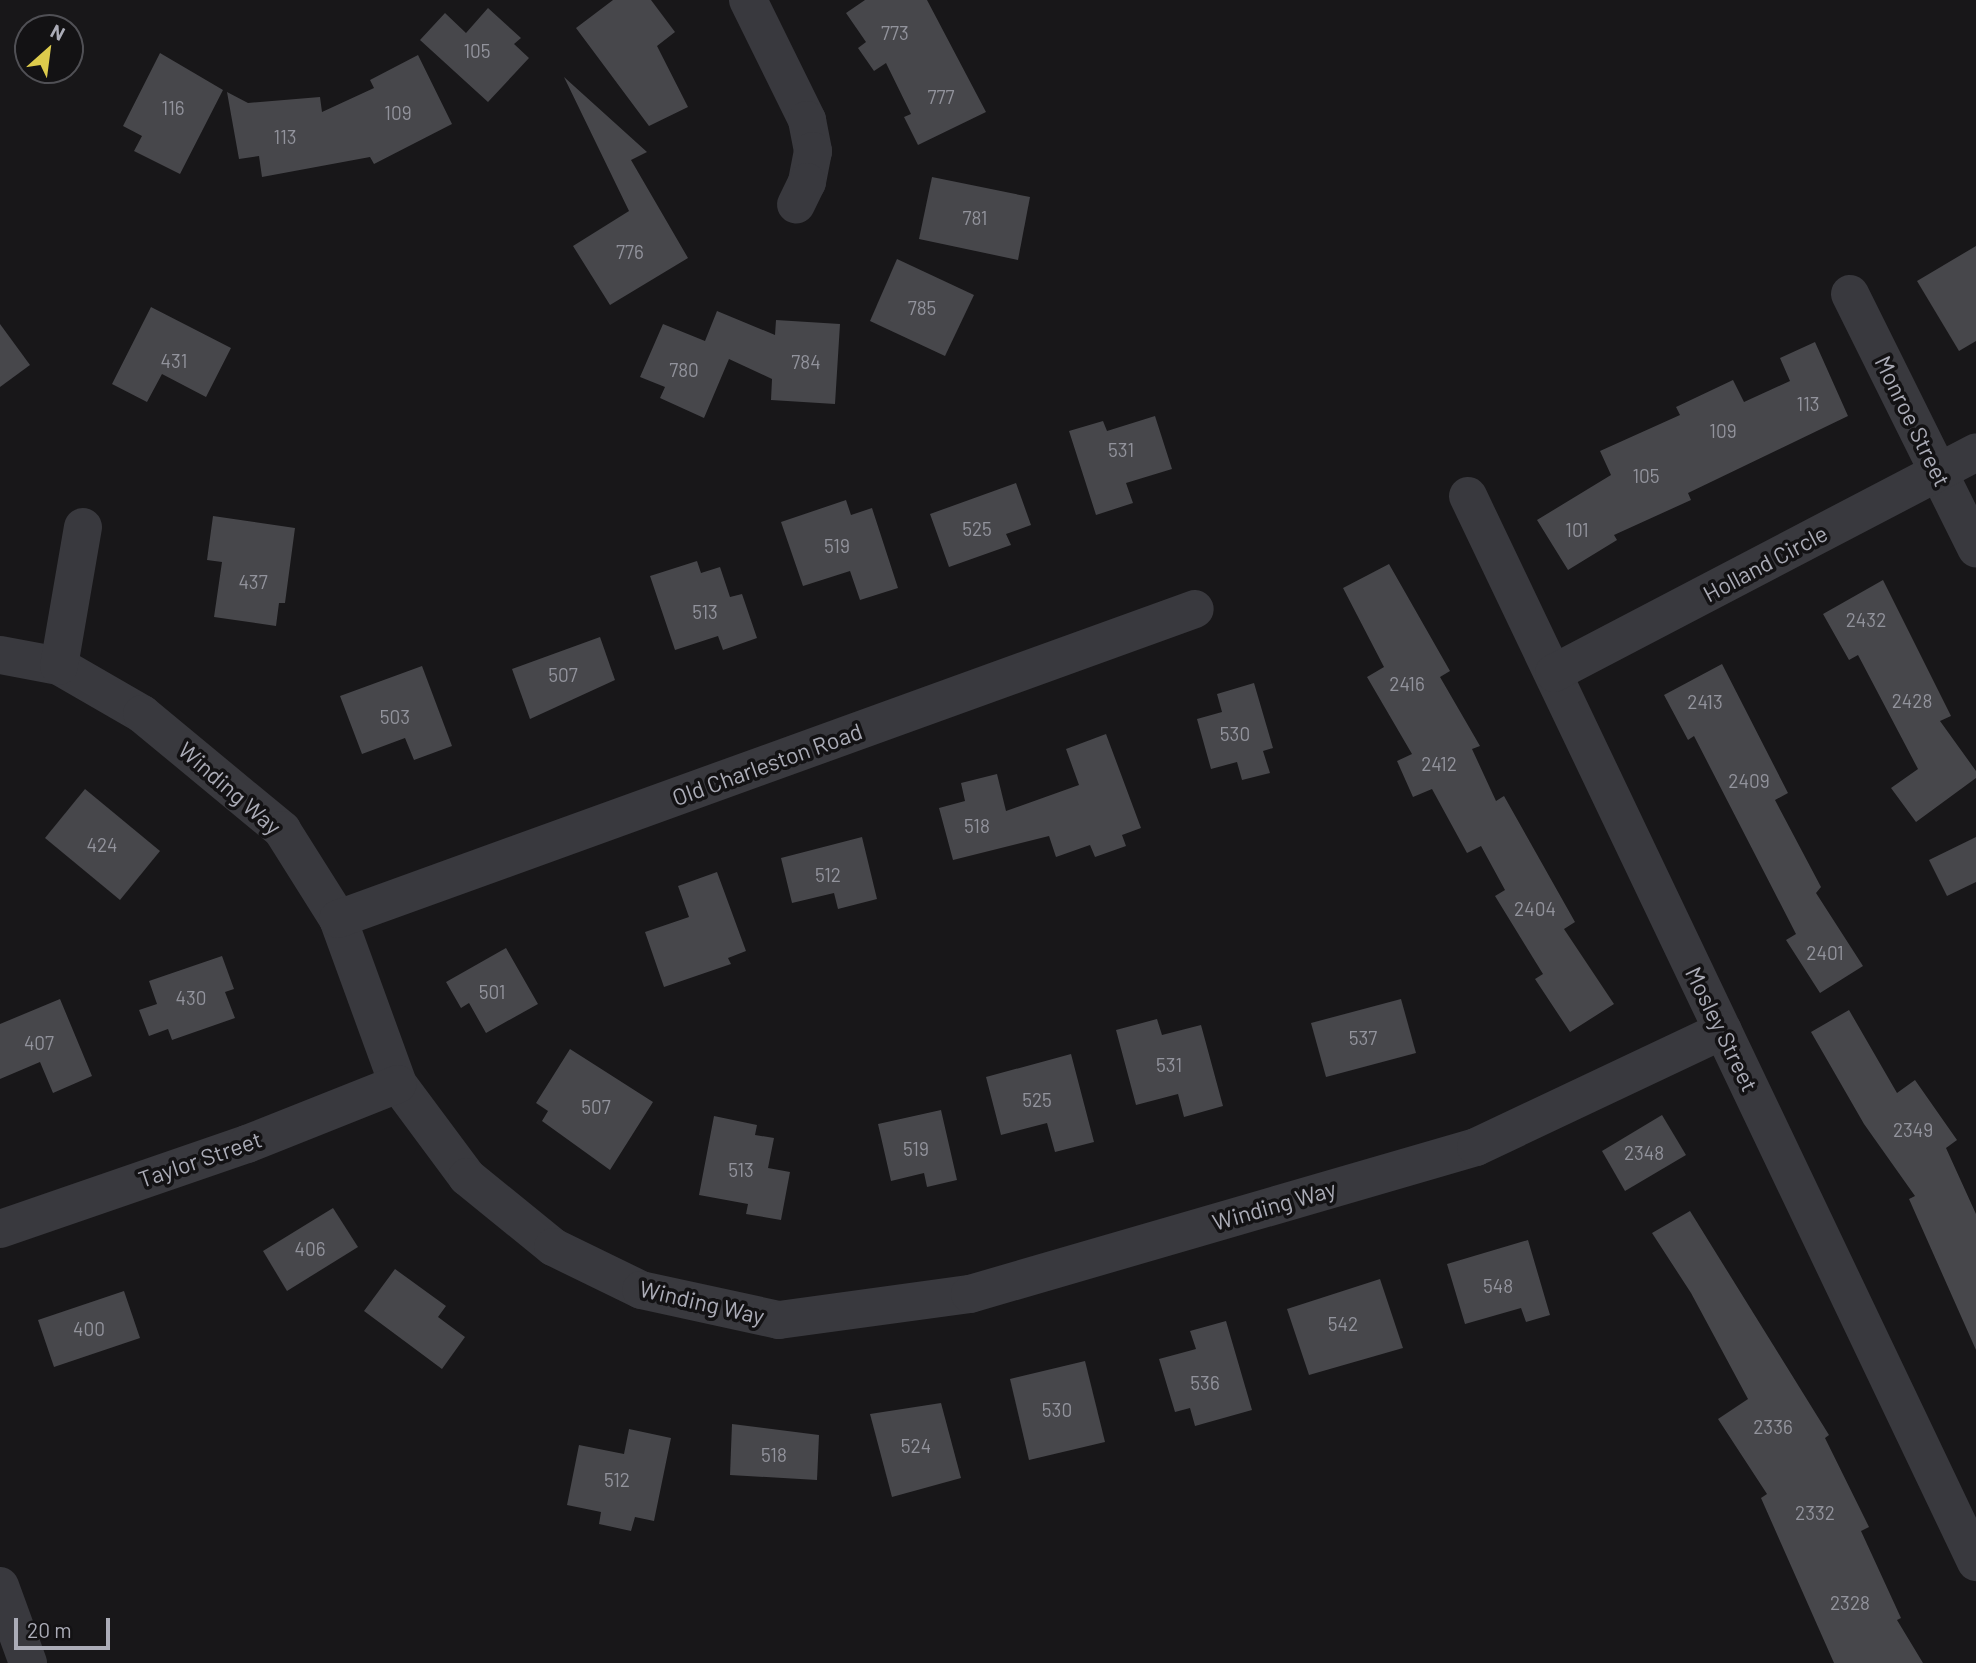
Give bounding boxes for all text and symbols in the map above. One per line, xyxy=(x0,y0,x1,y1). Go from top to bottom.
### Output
north arrow xyxy=(14,14,84,84)
text: N xyxy=(47,19,69,45)
house number: 773 xyxy=(881,22,909,44)
house number: 105 xyxy=(463,40,491,62)
house number: 777 xyxy=(928,86,954,108)
house number: 116 xyxy=(161,97,185,119)
house number: 109 xyxy=(384,102,412,124)
house number: 113 xyxy=(273,126,297,148)
house number: 781 xyxy=(962,207,988,229)
house number: 776 xyxy=(616,241,644,263)
house number: 785 xyxy=(908,297,936,319)
house number: 431 xyxy=(161,350,187,372)
house number: 784 xyxy=(791,351,821,373)
street label: Monroe Street xyxy=(1870,351,1956,491)
house number: 780 xyxy=(669,359,699,381)
house number: 113 xyxy=(1796,393,1820,415)
house number: 109 xyxy=(1709,420,1737,442)
house number: 531 xyxy=(1108,439,1134,461)
house number: 105 xyxy=(1632,465,1660,487)
house number: 525 xyxy=(962,518,992,540)
house number: 101 xyxy=(1565,519,1589,541)
street label: Holland Circle xyxy=(1698,519,1832,607)
house number: 519 xyxy=(824,535,850,557)
house number: 437 xyxy=(238,571,268,593)
house number: 513 xyxy=(692,601,718,623)
house number: 2432 xyxy=(1846,609,1886,631)
house number: 507 xyxy=(548,664,578,686)
house number: 2416 xyxy=(1389,673,1425,695)
house number: 2428 xyxy=(1892,690,1932,712)
house number: 2413 xyxy=(1687,691,1723,713)
house number: 503 xyxy=(380,706,410,728)
street label: Old Charleston Road xyxy=(668,717,866,811)
house number: 530 xyxy=(1220,723,1250,745)
street label: Winding Way xyxy=(173,736,287,840)
house number: 2412 xyxy=(1421,753,1457,775)
house number: 2409 xyxy=(1728,770,1770,792)
house number: 518 xyxy=(964,815,990,837)
house number: 424 xyxy=(86,834,118,856)
house number: 512 xyxy=(815,864,841,886)
house number: 2404 xyxy=(1514,898,1556,920)
house number: 2401 xyxy=(1806,942,1844,964)
street label: Mosley Street xyxy=(1680,962,1764,1096)
house number: 501 xyxy=(479,981,505,1003)
house number: 430 xyxy=(176,987,206,1009)
house number: 537 xyxy=(1349,1027,1377,1049)
house number: 407 xyxy=(24,1032,54,1054)
house number: 531 xyxy=(1156,1054,1182,1076)
house number: 525 xyxy=(1022,1089,1052,1111)
house number: 507 xyxy=(581,1096,611,1118)
house number: 2349 xyxy=(1893,1119,1933,1141)
street label: Taylor Street xyxy=(135,1125,265,1193)
house number: 519 xyxy=(903,1138,929,1160)
house number: 2348 xyxy=(1624,1142,1664,1164)
house number: 513 xyxy=(728,1159,754,1181)
street label: Winding Way xyxy=(1209,1174,1339,1236)
house number: 406 xyxy=(295,1238,325,1260)
street label: Winding Way xyxy=(637,1274,767,1330)
house number: 548 xyxy=(1483,1275,1513,1297)
house number: 542 xyxy=(1328,1313,1358,1335)
house number: 400 xyxy=(73,1318,105,1340)
house number: 536 xyxy=(1190,1372,1220,1394)
house number: 530 xyxy=(1042,1399,1072,1421)
house number: 2336 xyxy=(1753,1416,1793,1438)
house number: 524 xyxy=(901,1435,931,1457)
house number: 518 xyxy=(761,1444,787,1466)
house number: 512 xyxy=(604,1469,630,1491)
house number: 2332 xyxy=(1795,1502,1835,1524)
house number: 2328 xyxy=(1830,1592,1870,1614)
scale bar xyxy=(18,1604,114,1648)
text: 20 m xyxy=(27,1617,72,1642)

